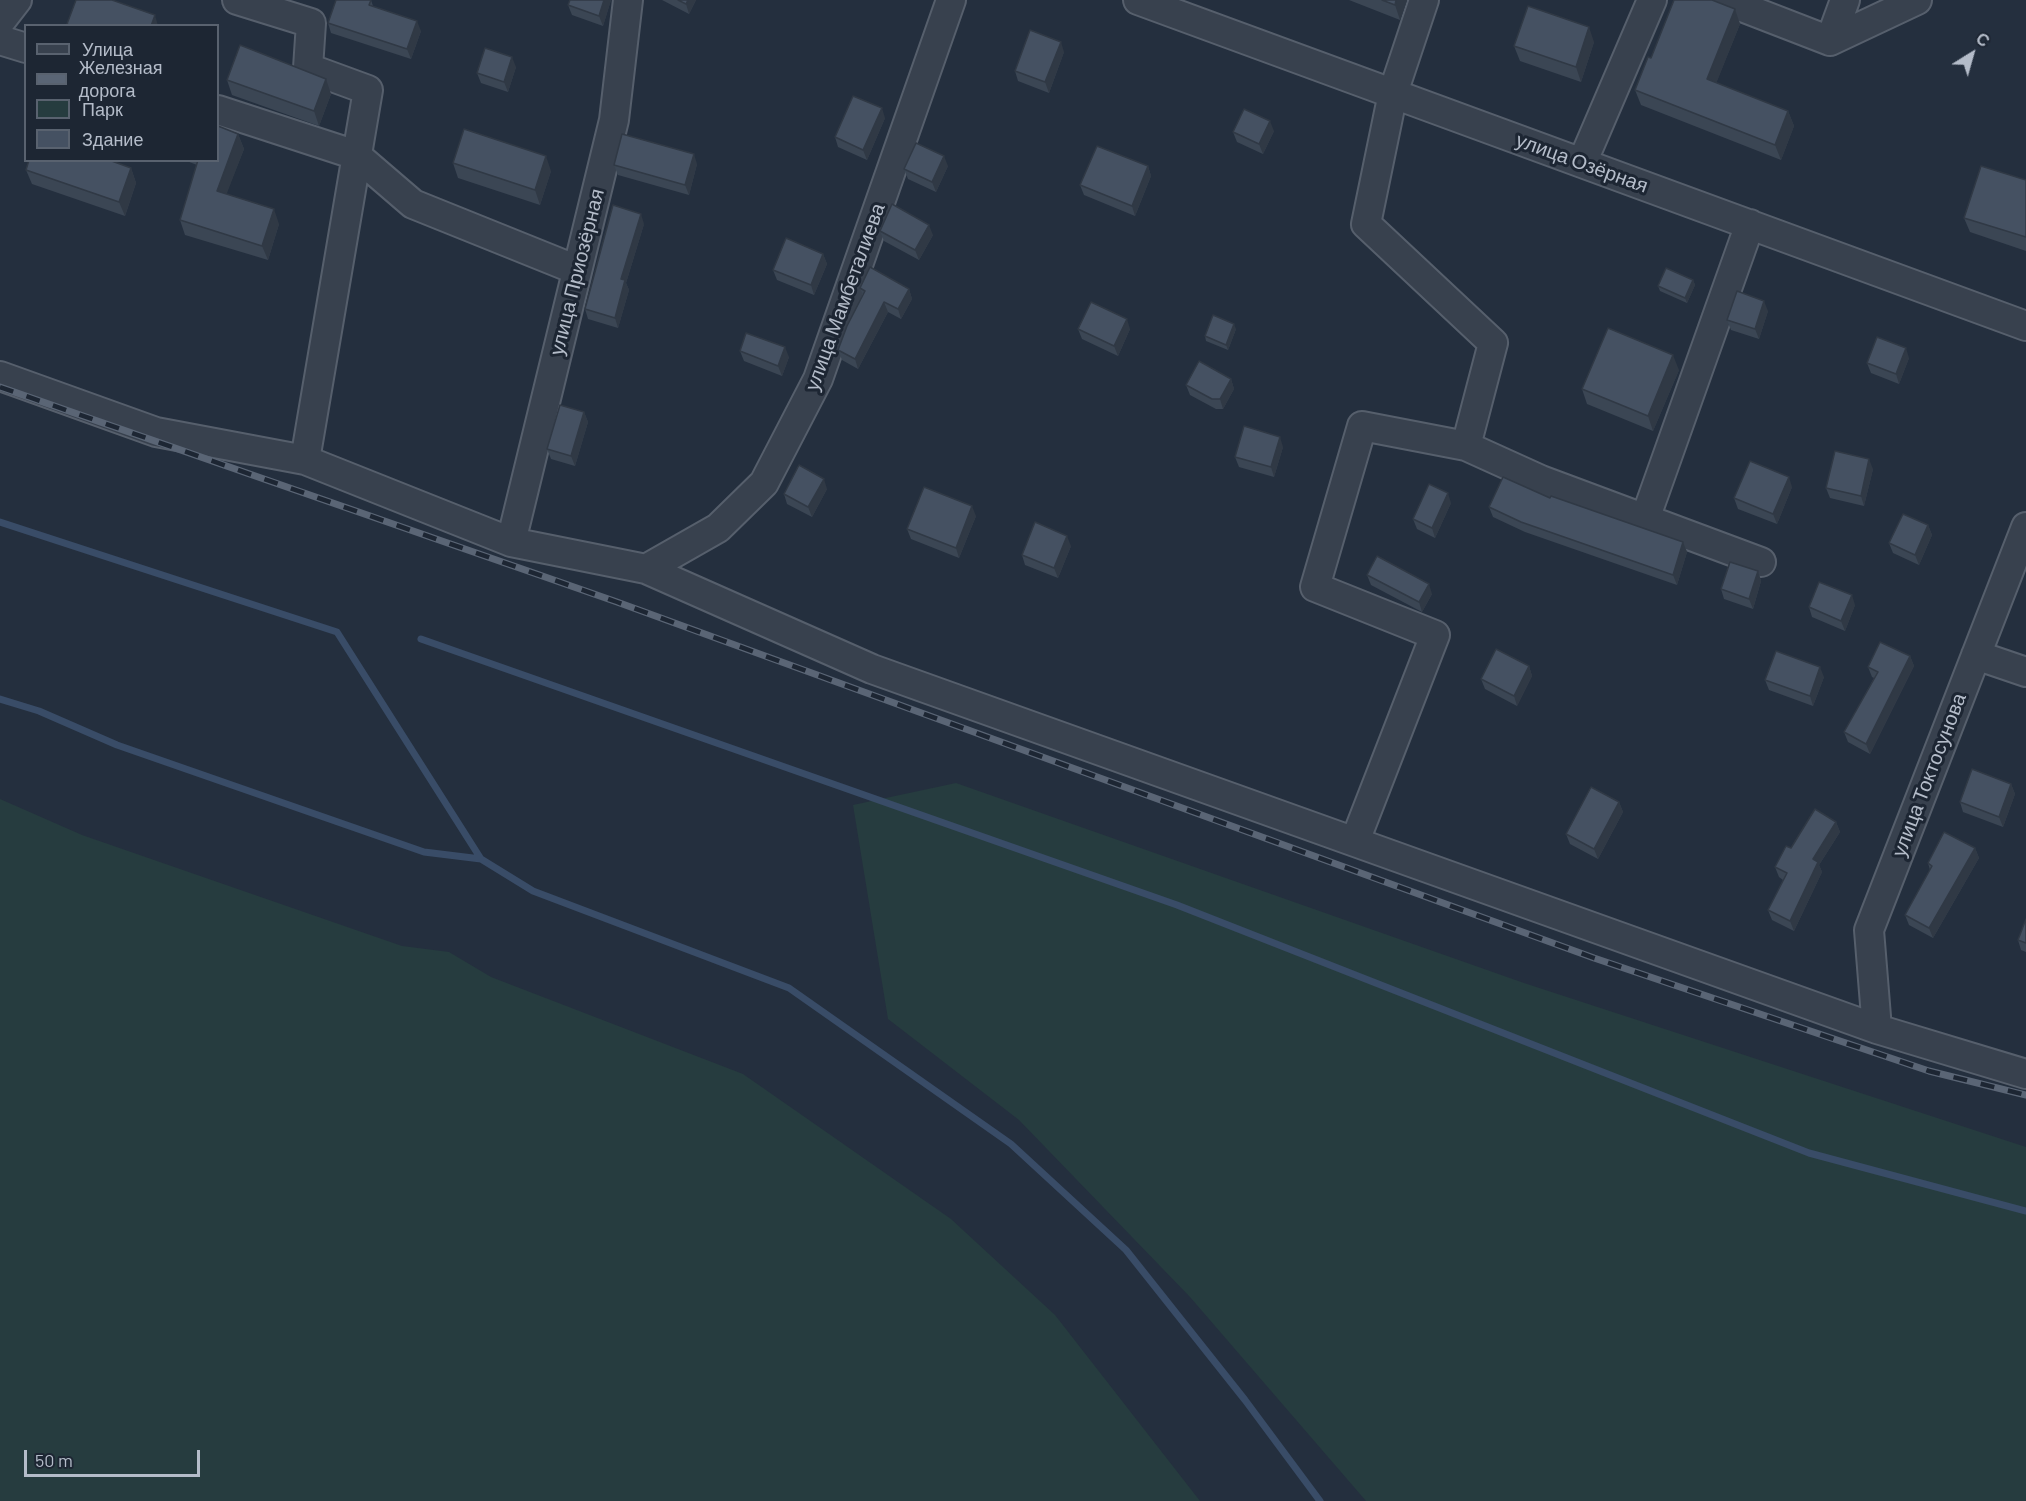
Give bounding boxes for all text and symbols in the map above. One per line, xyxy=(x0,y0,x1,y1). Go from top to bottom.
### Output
legend xyxy=(24,24,219,162)
north arrow xyxy=(1942,24,2002,84)
text: С xyxy=(1973,28,1993,50)
text: Улица xyxy=(82,38,133,60)
text: Железная дорога xyxy=(79,56,163,101)
text: Парк xyxy=(82,98,123,120)
text: Здание xyxy=(82,128,143,150)
street label: улица Озёрная xyxy=(1513,128,1651,198)
street label: улица Приозёрная xyxy=(545,186,609,358)
street label: улица Мамбеталиева xyxy=(800,200,890,394)
street label: улица Токтосунова xyxy=(1887,690,1971,860)
scale bar xyxy=(27,1438,202,1476)
text: 50 m xyxy=(35,1449,73,1471)

